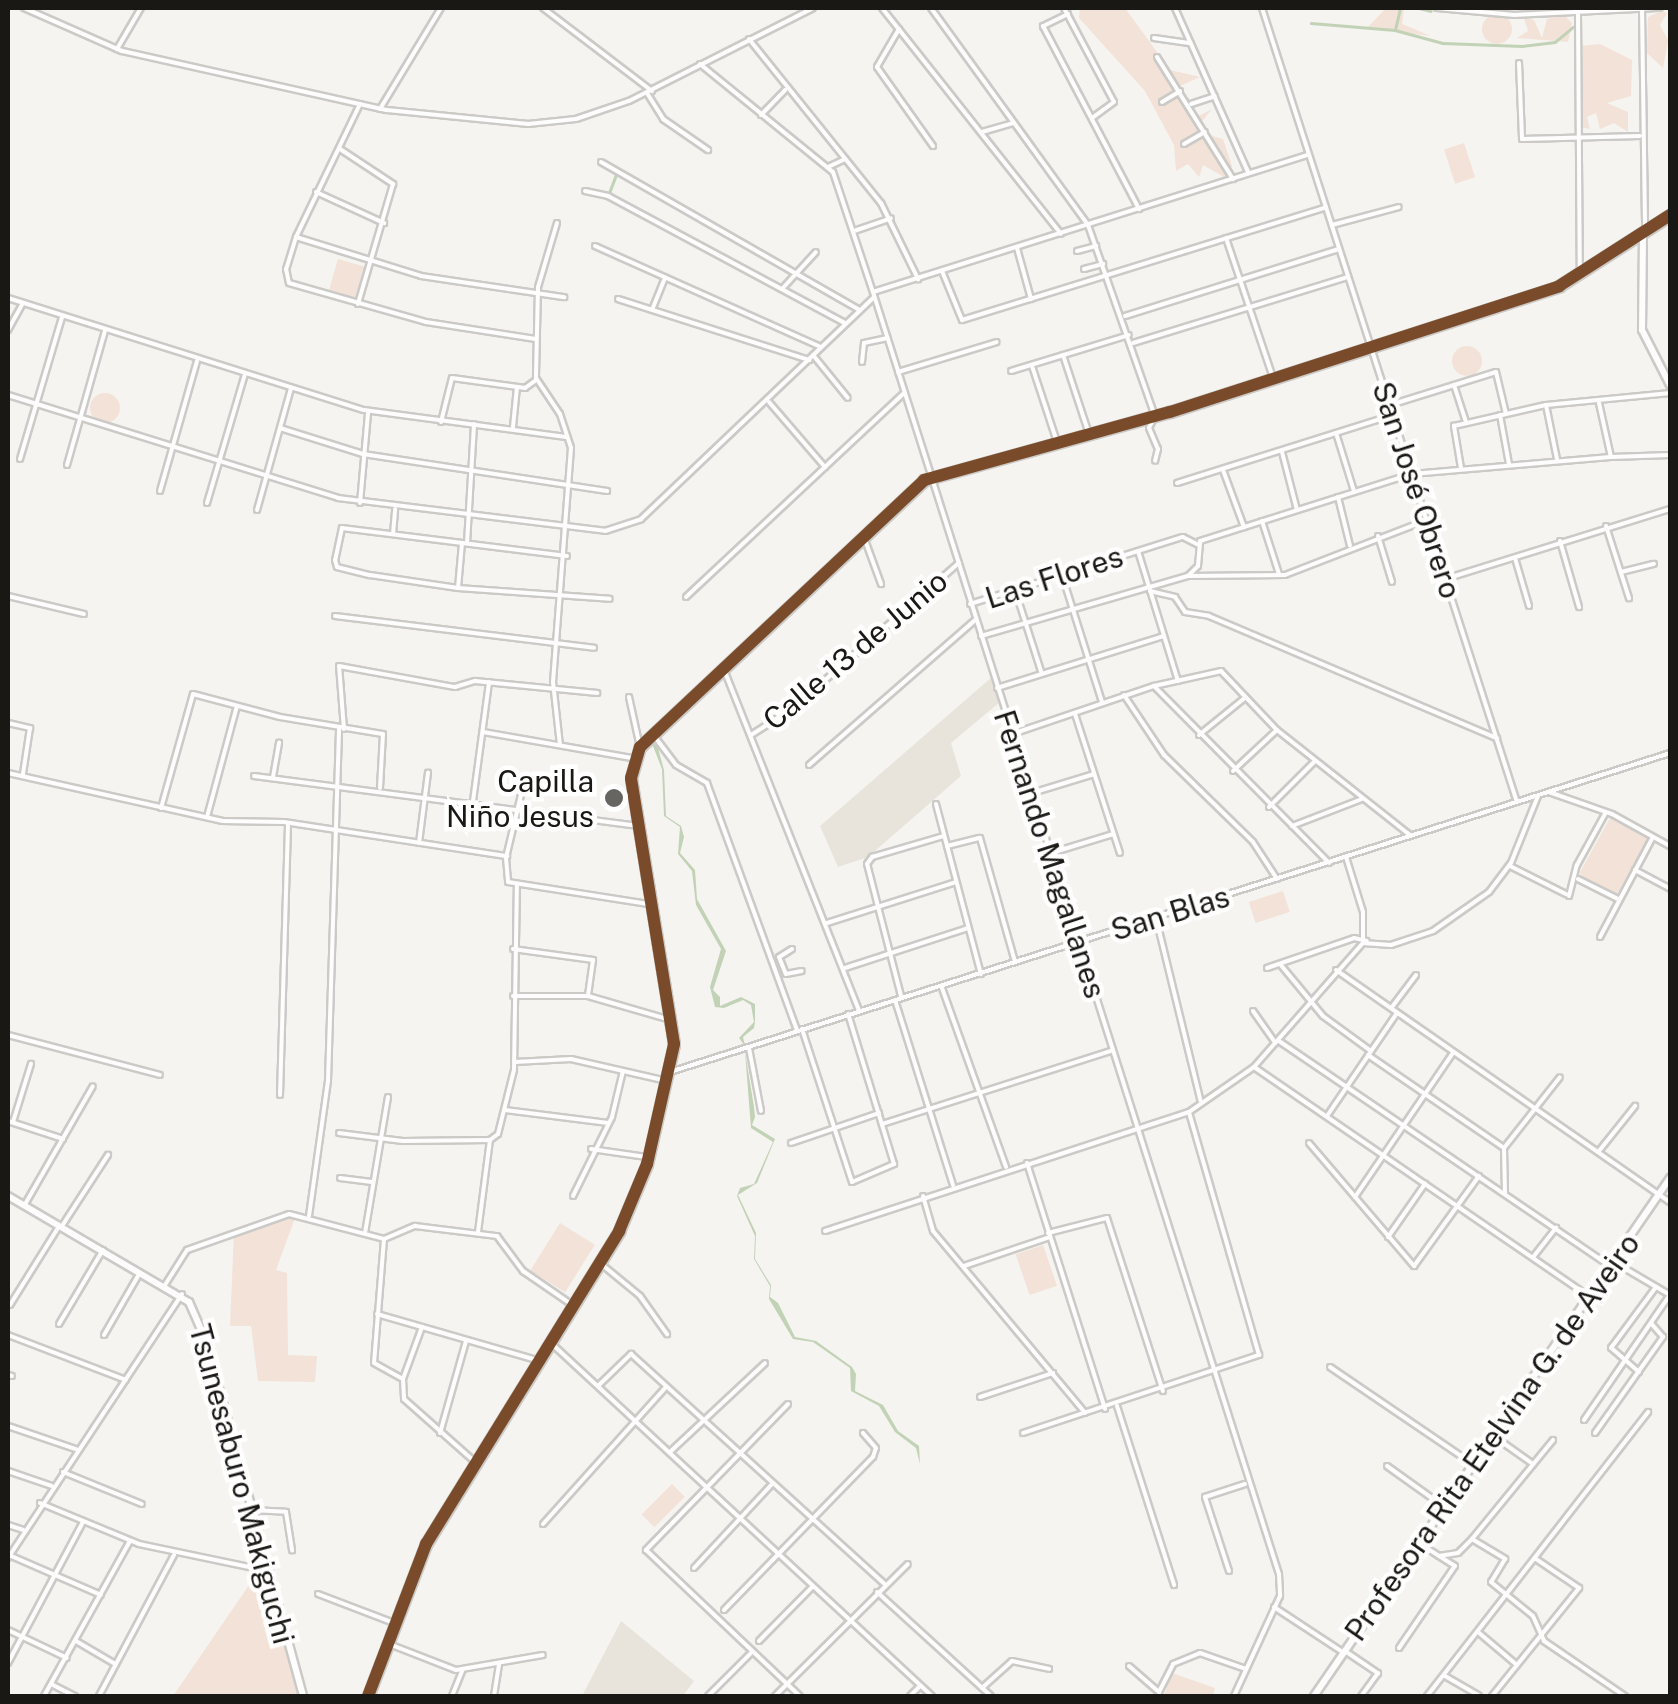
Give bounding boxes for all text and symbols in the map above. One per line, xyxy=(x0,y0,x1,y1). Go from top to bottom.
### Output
street label: San José Obrero xyxy=(1365,377,1469,603)
street label: Las Flores xyxy=(981,538,1127,616)
street label: Calle 13 de Junio xyxy=(755,562,955,738)
street label: Fernando Magallanes xyxy=(986,705,1114,1003)
place label: Capilla Niño Jesus xyxy=(446,763,594,834)
marker: Capilla Niño Jesus xyxy=(603,787,625,809)
street label: San Blas xyxy=(1106,878,1234,948)
street label: Profesora Rita Etelvina G. de Aveiro xyxy=(1337,1226,1647,1648)
street label: Tsunesaburo Makiguchi xyxy=(182,1320,302,1648)

